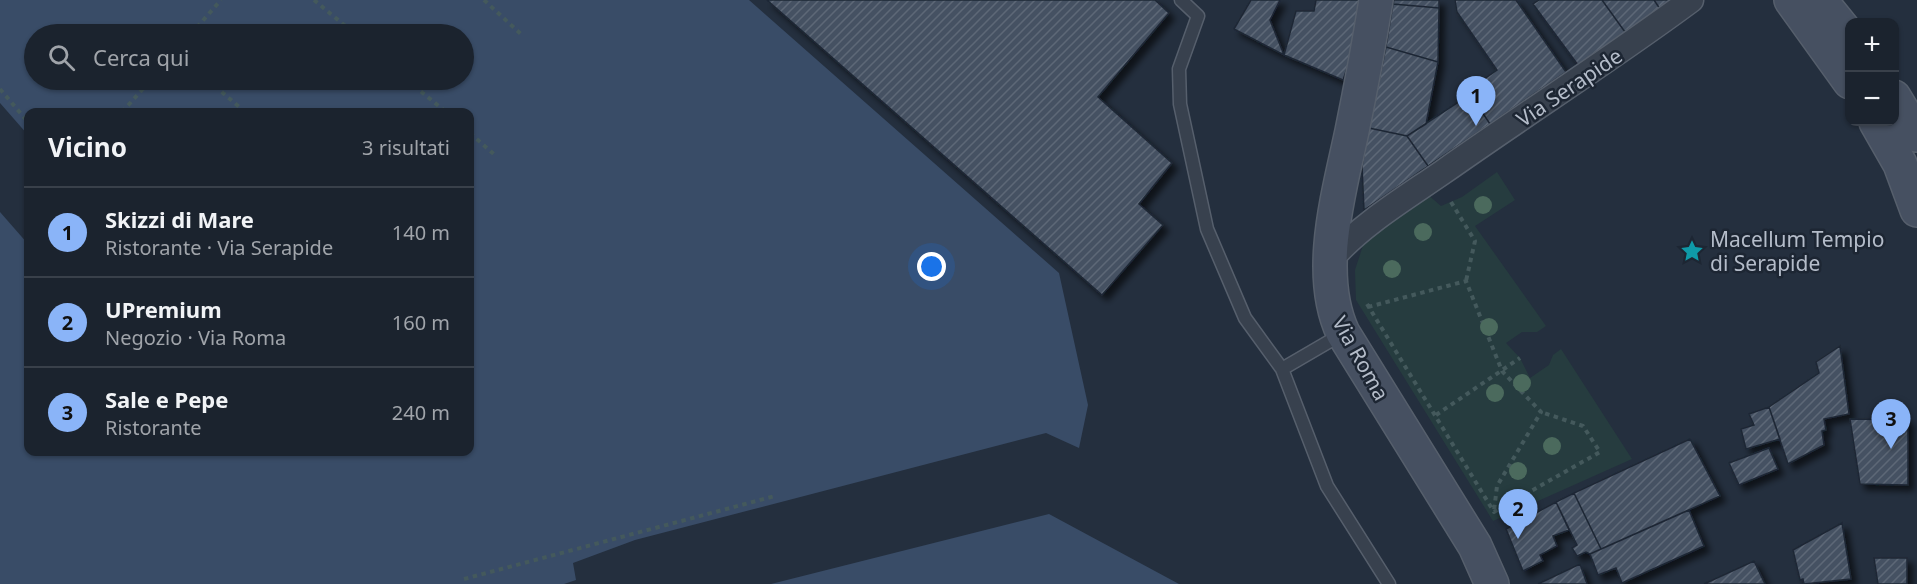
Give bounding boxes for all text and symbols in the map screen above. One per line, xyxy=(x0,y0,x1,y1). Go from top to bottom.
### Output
map controls xyxy=(1845,18,1899,126)
button: + xyxy=(1845,18,1899,72)
search box xyxy=(24,24,474,90)
icon: search xyxy=(45,41,78,74)
street label: Via Serapide xyxy=(1511,41,1627,133)
text: Cerca qui xyxy=(93,42,189,72)
button: − xyxy=(1845,72,1899,126)
pin: 1 xyxy=(1456,76,1496,126)
text: Vicino xyxy=(48,129,127,165)
text: 3 risultati xyxy=(362,134,450,161)
text: Skizzi di Mare xyxy=(105,204,254,234)
text: 1 xyxy=(62,219,73,246)
text: 140 m xyxy=(392,219,450,246)
place label: Macellum Tempio di Serapide xyxy=(1710,225,1884,277)
text: Ristorante · Via Serapide xyxy=(105,234,333,261)
place icon: Macellum Tempio di Serapide xyxy=(1679,238,1705,264)
your location xyxy=(917,252,946,281)
text: UPremium xyxy=(105,294,222,324)
text: 2 xyxy=(62,309,73,336)
text: 160 m xyxy=(392,309,450,336)
street label: Via Roma xyxy=(1326,311,1396,405)
text: Negozio · Via Roma xyxy=(105,324,286,351)
text: Sale e Pepe xyxy=(105,384,228,414)
text: 3 xyxy=(62,399,73,426)
text: 240 m xyxy=(392,399,450,426)
pin: 3 xyxy=(1872,400,1910,449)
text: Ristorante xyxy=(105,414,201,441)
pin: 2 xyxy=(1498,490,1538,539)

